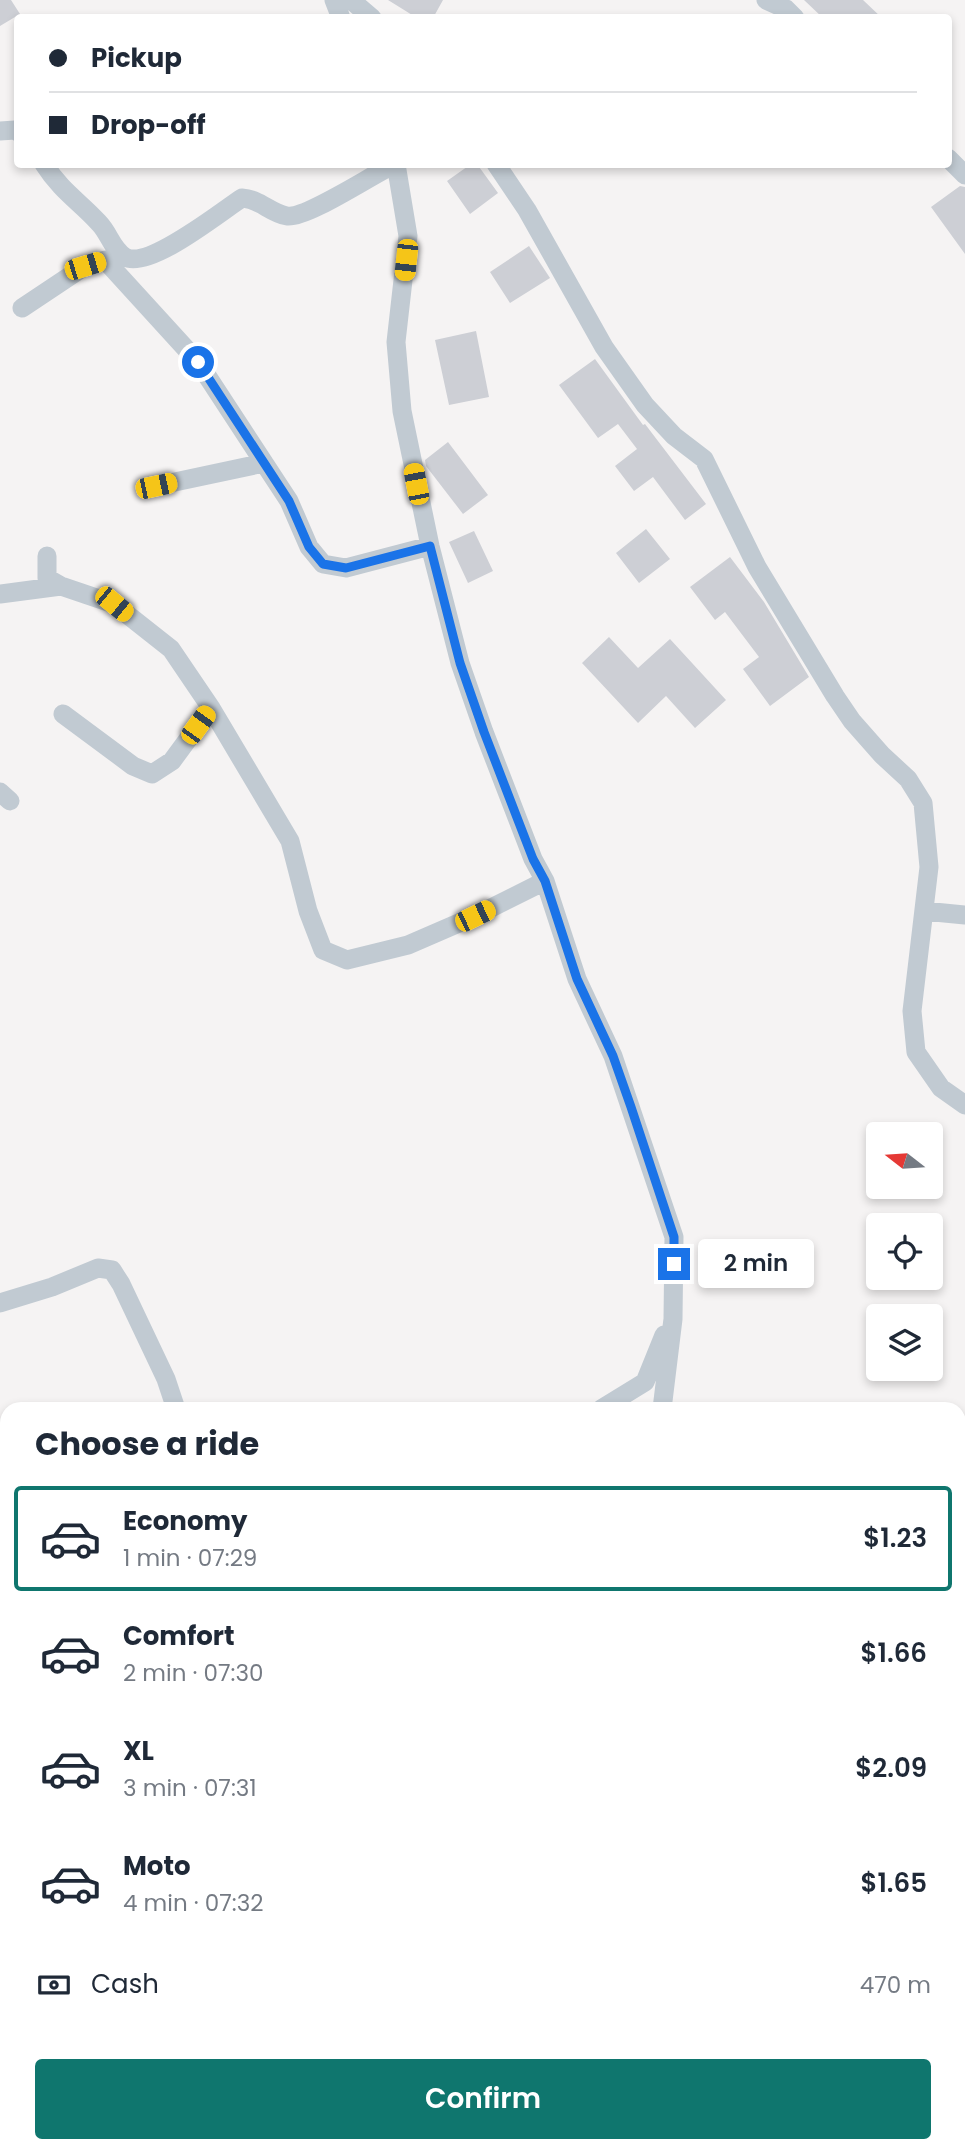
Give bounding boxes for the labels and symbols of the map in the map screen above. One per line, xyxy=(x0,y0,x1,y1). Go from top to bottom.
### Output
car xyxy=(394,238,419,282)
car xyxy=(62,250,109,282)
route start xyxy=(182,346,214,378)
car xyxy=(402,461,431,507)
car xyxy=(134,471,179,501)
car xyxy=(92,583,137,625)
car xyxy=(178,702,219,748)
car xyxy=(452,897,499,935)
north arrow xyxy=(866,1122,943,1199)
callout: 2 min xyxy=(698,1240,814,1288)
route end xyxy=(658,1248,690,1280)

